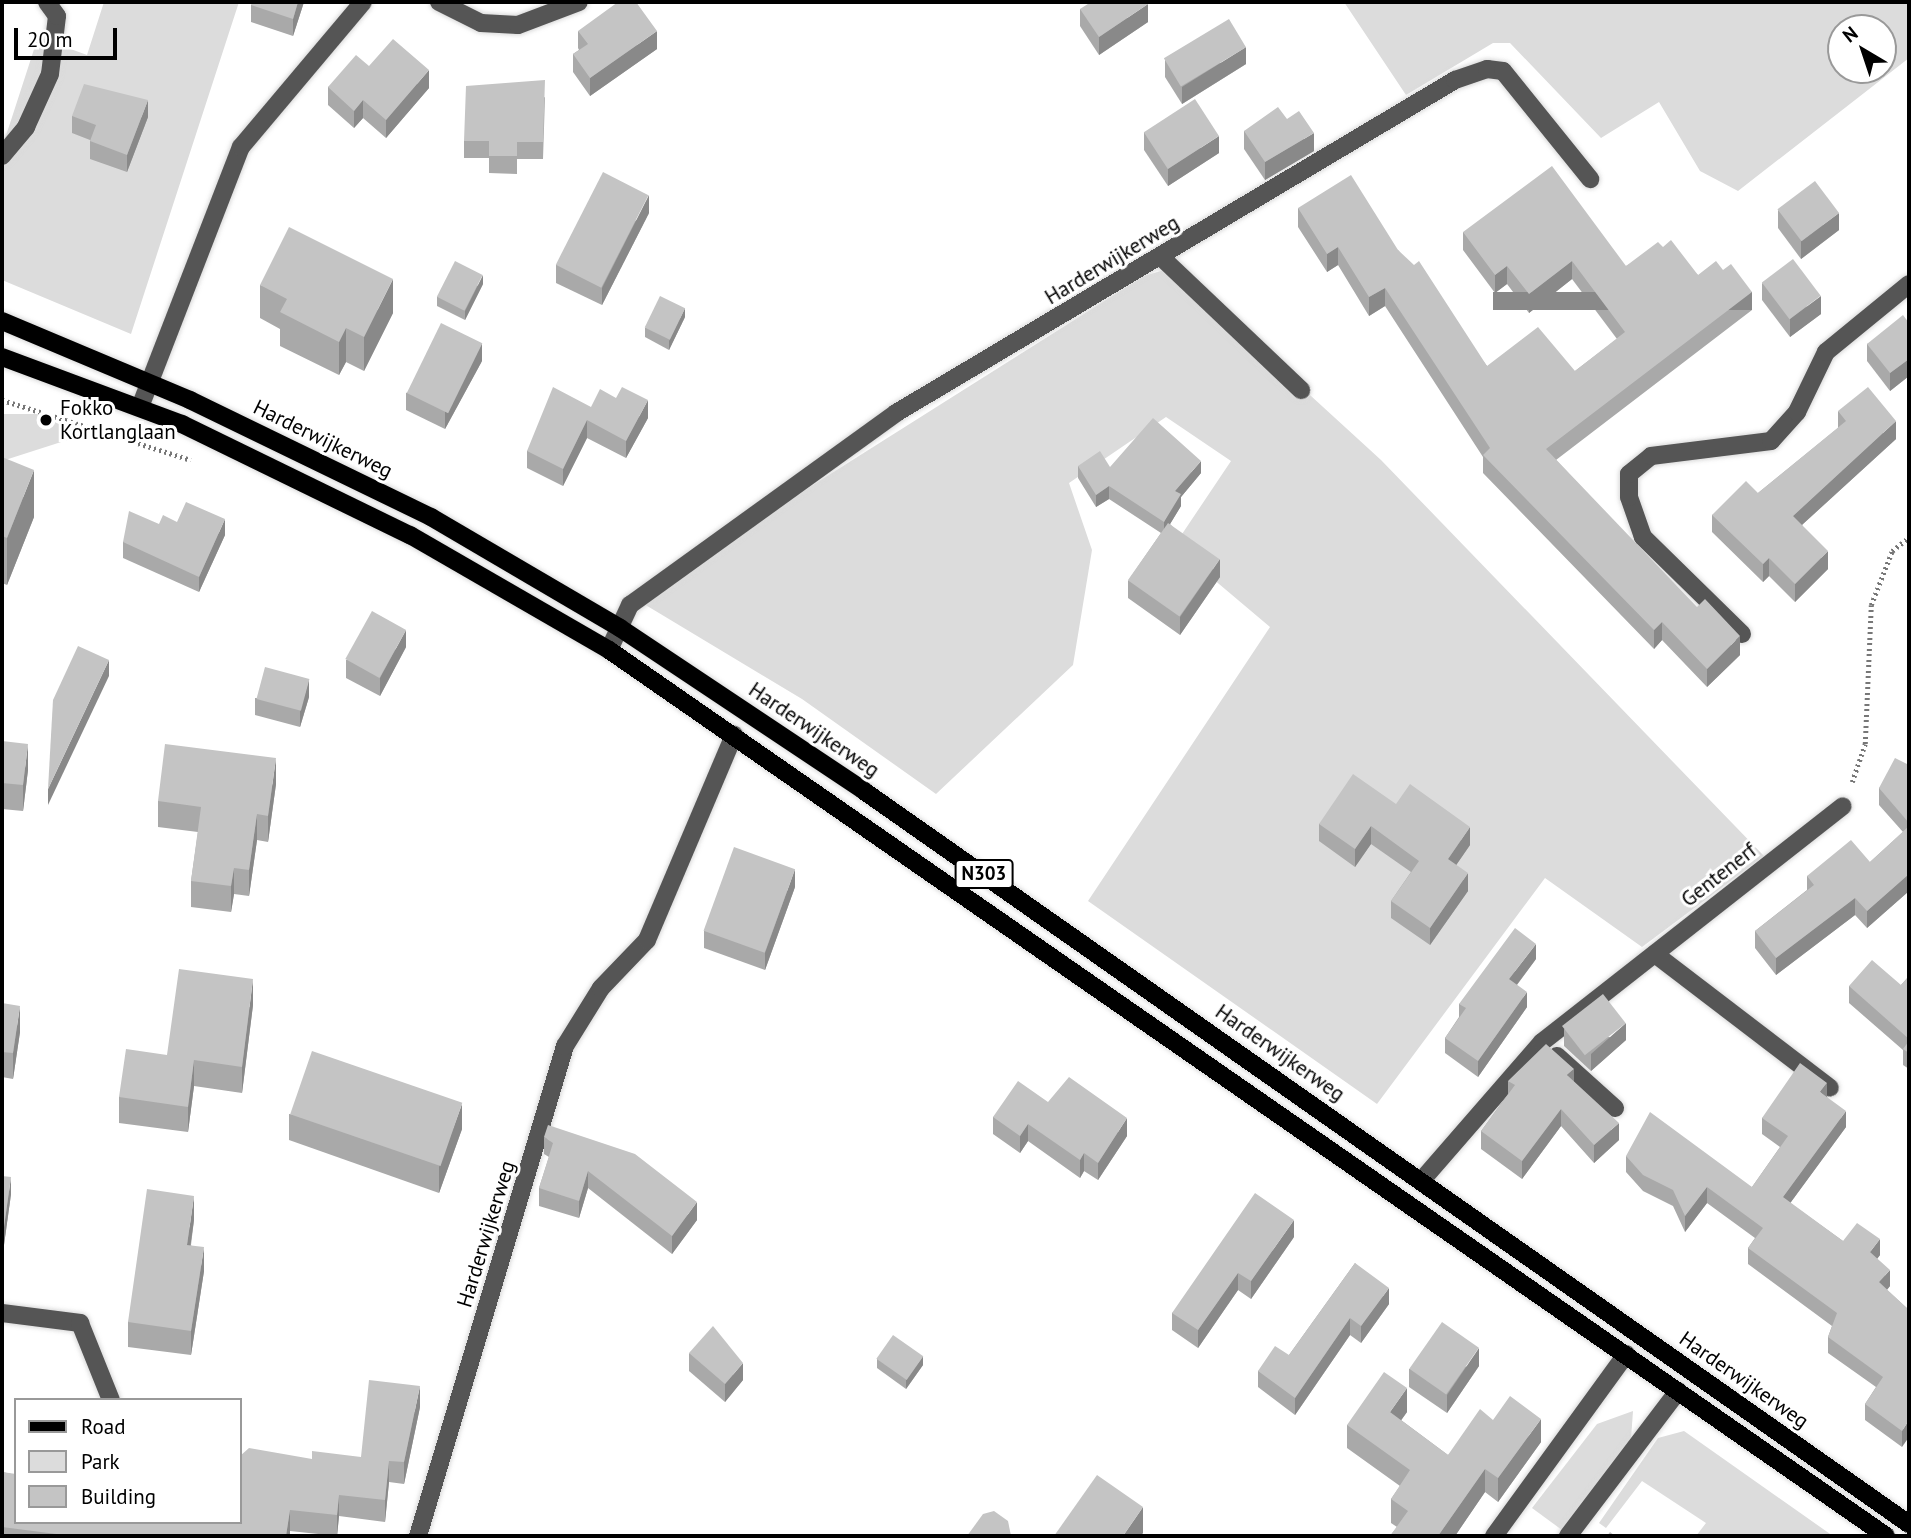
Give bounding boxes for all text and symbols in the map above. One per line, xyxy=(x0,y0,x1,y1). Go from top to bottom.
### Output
scale bar xyxy=(18,14,121,58)
north arrow xyxy=(1827,14,1897,84)
text: N xyxy=(1838,21,1862,47)
text: 20 m xyxy=(27,26,73,53)
street label: Harderwijkerweg xyxy=(1040,210,1184,310)
street label: Harderwijkerweg xyxy=(249,394,397,484)
place label: Fokko Kortlanglaan xyxy=(60,395,176,445)
marker: Fokko Kortlanglaan xyxy=(38,412,54,428)
street label: Harderwijkerweg xyxy=(744,677,884,783)
street label: Gentenerf xyxy=(1676,838,1762,912)
road number: N303 xyxy=(954,859,1014,890)
street label: Harderwijkerweg xyxy=(1211,999,1349,1107)
street label: Harderwijkerweg xyxy=(452,1158,520,1310)
street label: Harderwijkerweg xyxy=(1675,1326,1813,1434)
legend xyxy=(14,1398,242,1524)
text: Road xyxy=(81,1413,125,1440)
text: Park xyxy=(81,1448,120,1475)
text: Building xyxy=(81,1483,156,1510)

